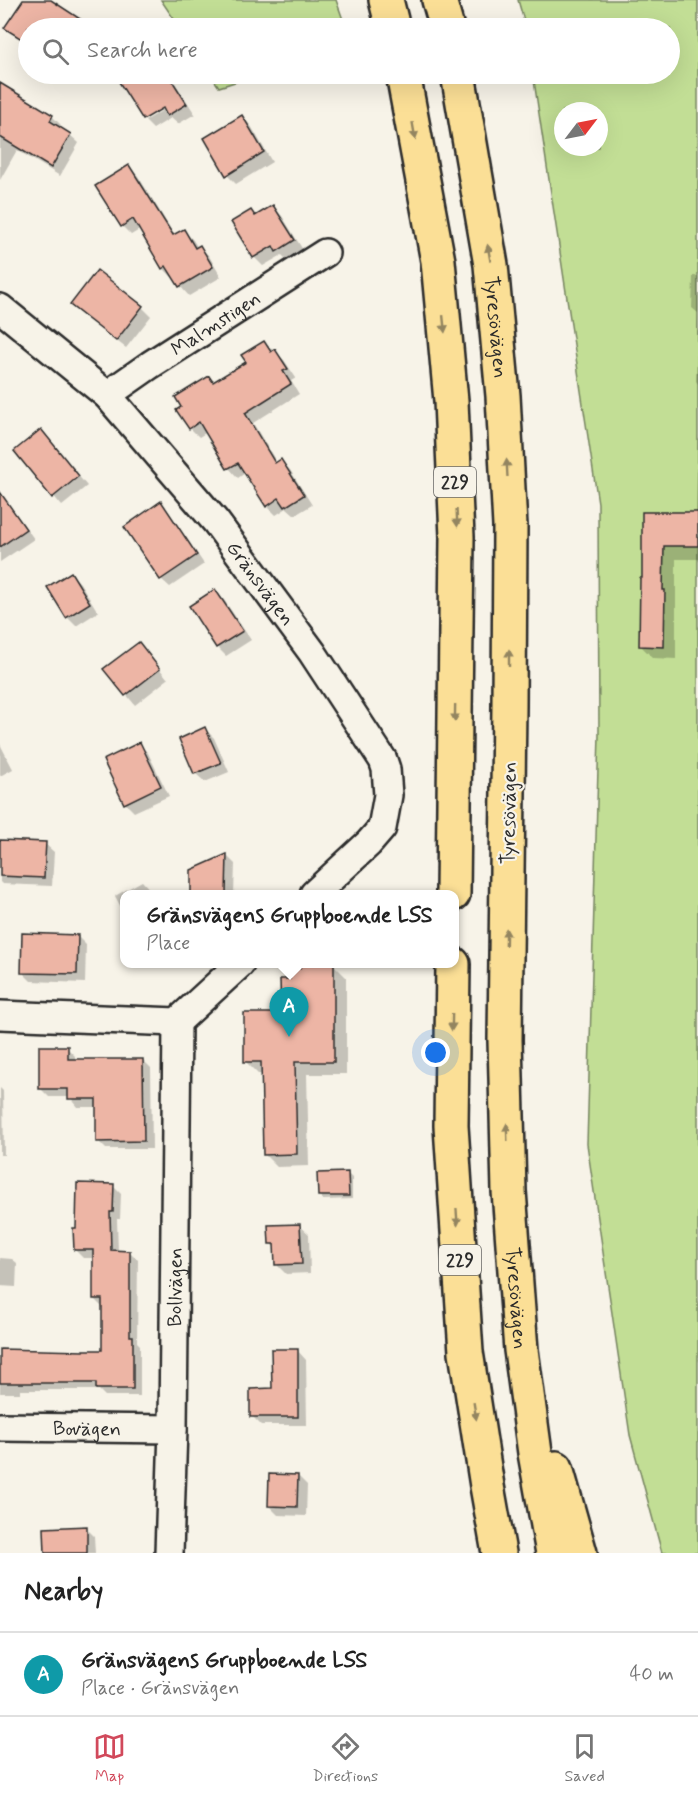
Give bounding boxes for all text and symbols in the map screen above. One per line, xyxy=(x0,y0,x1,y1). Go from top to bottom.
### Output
search box xyxy=(18,18,680,84)
icon: search xyxy=(39,35,72,68)
text: Search here xyxy=(87,37,198,65)
north arrow xyxy=(554,102,608,156)
one-way arrow xyxy=(410,122,419,141)
one-way arrow xyxy=(484,243,493,262)
street label: Tyresövägen xyxy=(477,275,513,379)
street label: Malmstigen xyxy=(166,286,266,363)
one-way arrow xyxy=(439,314,449,333)
one-way arrow xyxy=(502,458,511,477)
road number: 229 xyxy=(434,467,476,497)
one-way arrow xyxy=(452,509,461,528)
street label: Gränsvägen xyxy=(219,536,300,632)
one-way arrow xyxy=(504,649,514,668)
one-way arrow xyxy=(451,704,460,723)
street label: Tyresövägen xyxy=(495,762,524,865)
popup xyxy=(120,890,459,968)
text: Gränsvägens Gruppboende LSS xyxy=(146,902,433,930)
one-way arrow xyxy=(501,928,511,947)
text: Place xyxy=(146,930,190,957)
pin: A xyxy=(270,988,308,1037)
one-way arrow xyxy=(447,1012,457,1031)
your location xyxy=(421,1038,450,1067)
one-way arrow xyxy=(503,1123,512,1142)
one-way arrow xyxy=(452,1207,462,1226)
road number: 229 xyxy=(439,1245,481,1275)
street label: Tyresövägen xyxy=(498,1246,533,1350)
street label: Bollvägen xyxy=(162,1247,190,1327)
one-way arrow xyxy=(471,1401,480,1420)
street label: Bovägen xyxy=(53,1416,121,1443)
text: Nearby xyxy=(24,1575,103,1609)
text: Gränsvägens Gruppboende LSS xyxy=(81,1647,368,1675)
text: A xyxy=(37,1661,50,1688)
text: 40 m xyxy=(630,1661,674,1688)
text: Place · Gränsvägen xyxy=(81,1675,240,1702)
tab: Map xyxy=(93,1730,126,1787)
tab: Directions xyxy=(312,1730,378,1787)
tab: Saved xyxy=(564,1730,605,1787)

